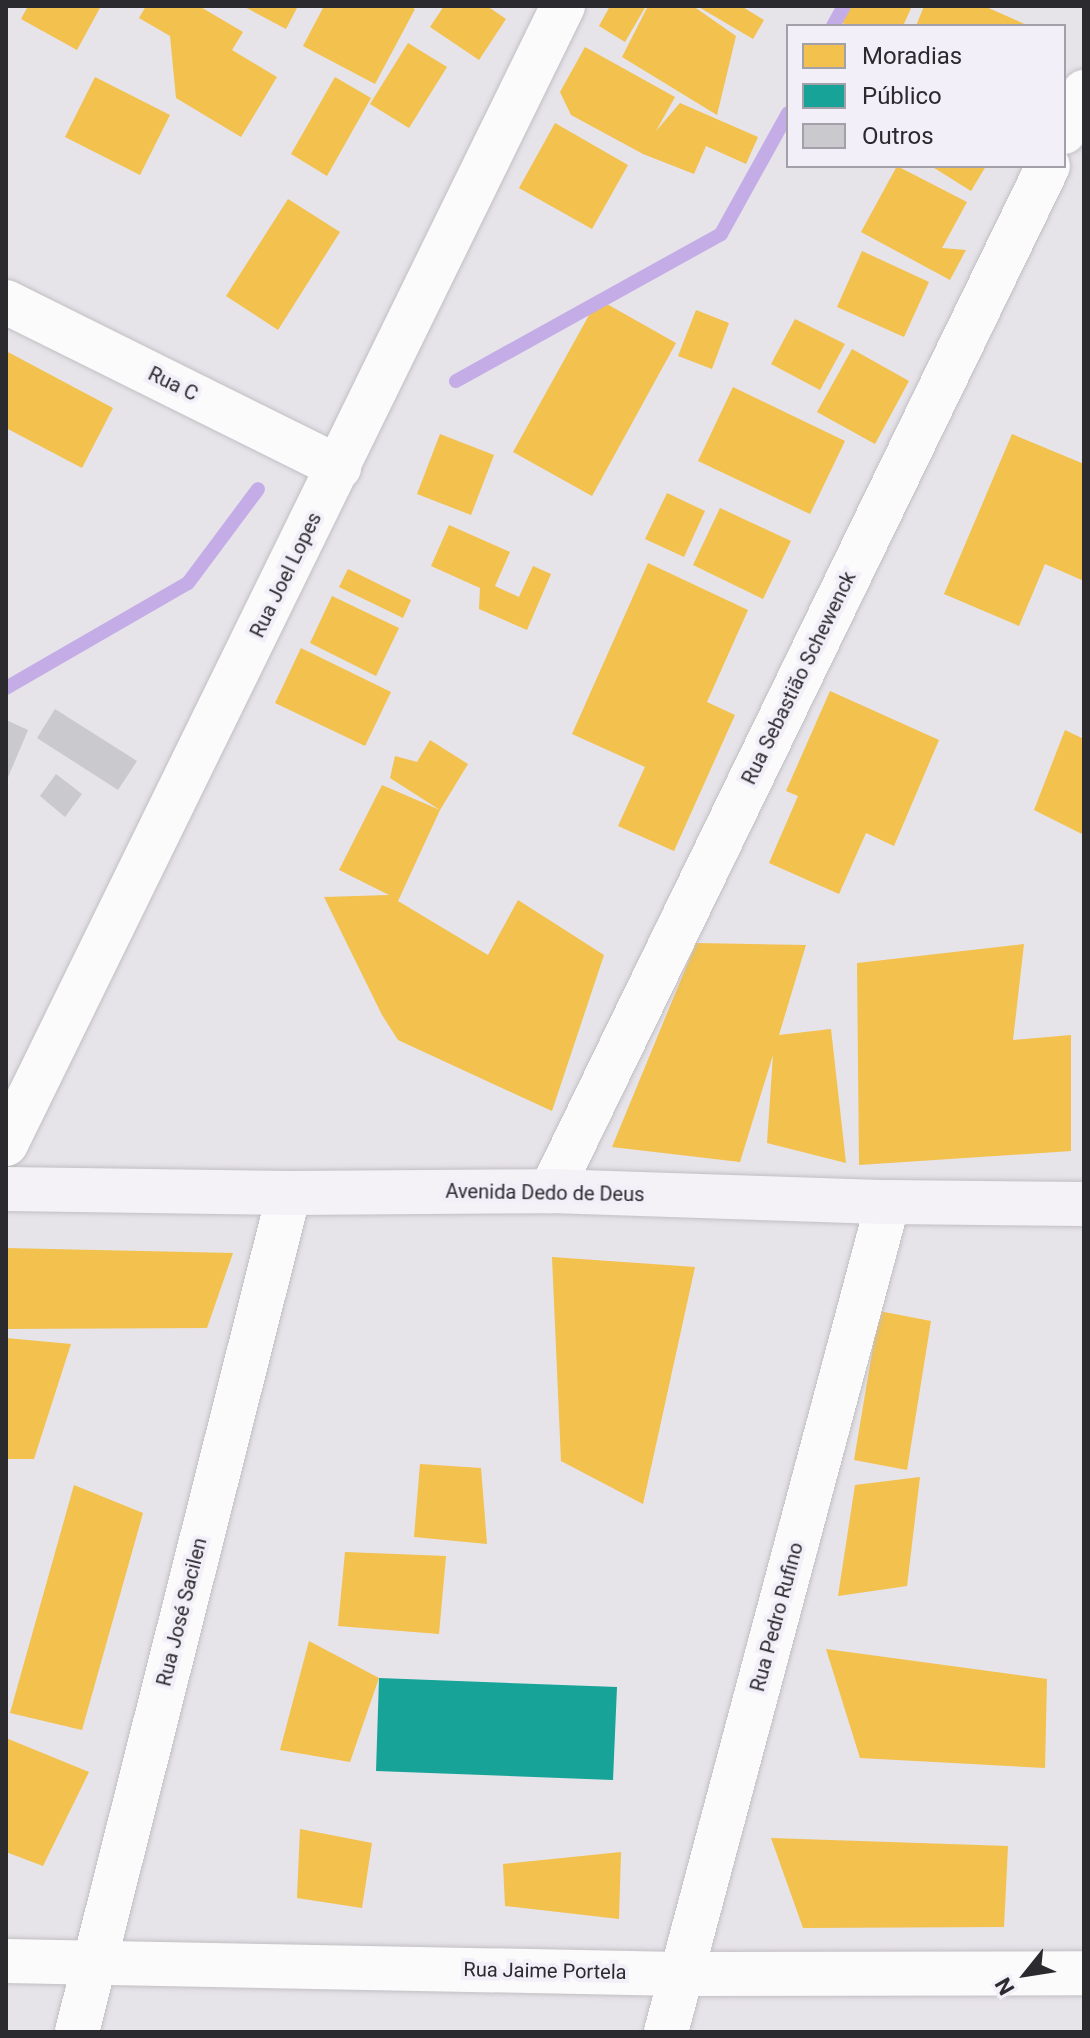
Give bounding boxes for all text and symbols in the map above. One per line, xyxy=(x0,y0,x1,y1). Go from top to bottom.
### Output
legend xyxy=(786,24,1066,168)
text: Moradias xyxy=(862,42,962,70)
text: Público xyxy=(862,82,942,110)
text: Outros xyxy=(862,122,934,150)
street label: Rua C xyxy=(144,362,202,406)
street label: Rua Joel Lopes xyxy=(245,508,327,642)
street label: Rua Sebastião Schewenck xyxy=(737,568,861,788)
street label: Avenida Dedo de Deus xyxy=(445,1179,645,1207)
street label: Rua José Sacilen xyxy=(152,1535,212,1689)
street label: Rua Pedro Rufino xyxy=(746,1540,808,1694)
north arrow xyxy=(986,1934,1066,2014)
street label: Rua Jaime Portela xyxy=(463,1958,627,1984)
text: N xyxy=(990,1973,1019,1999)

